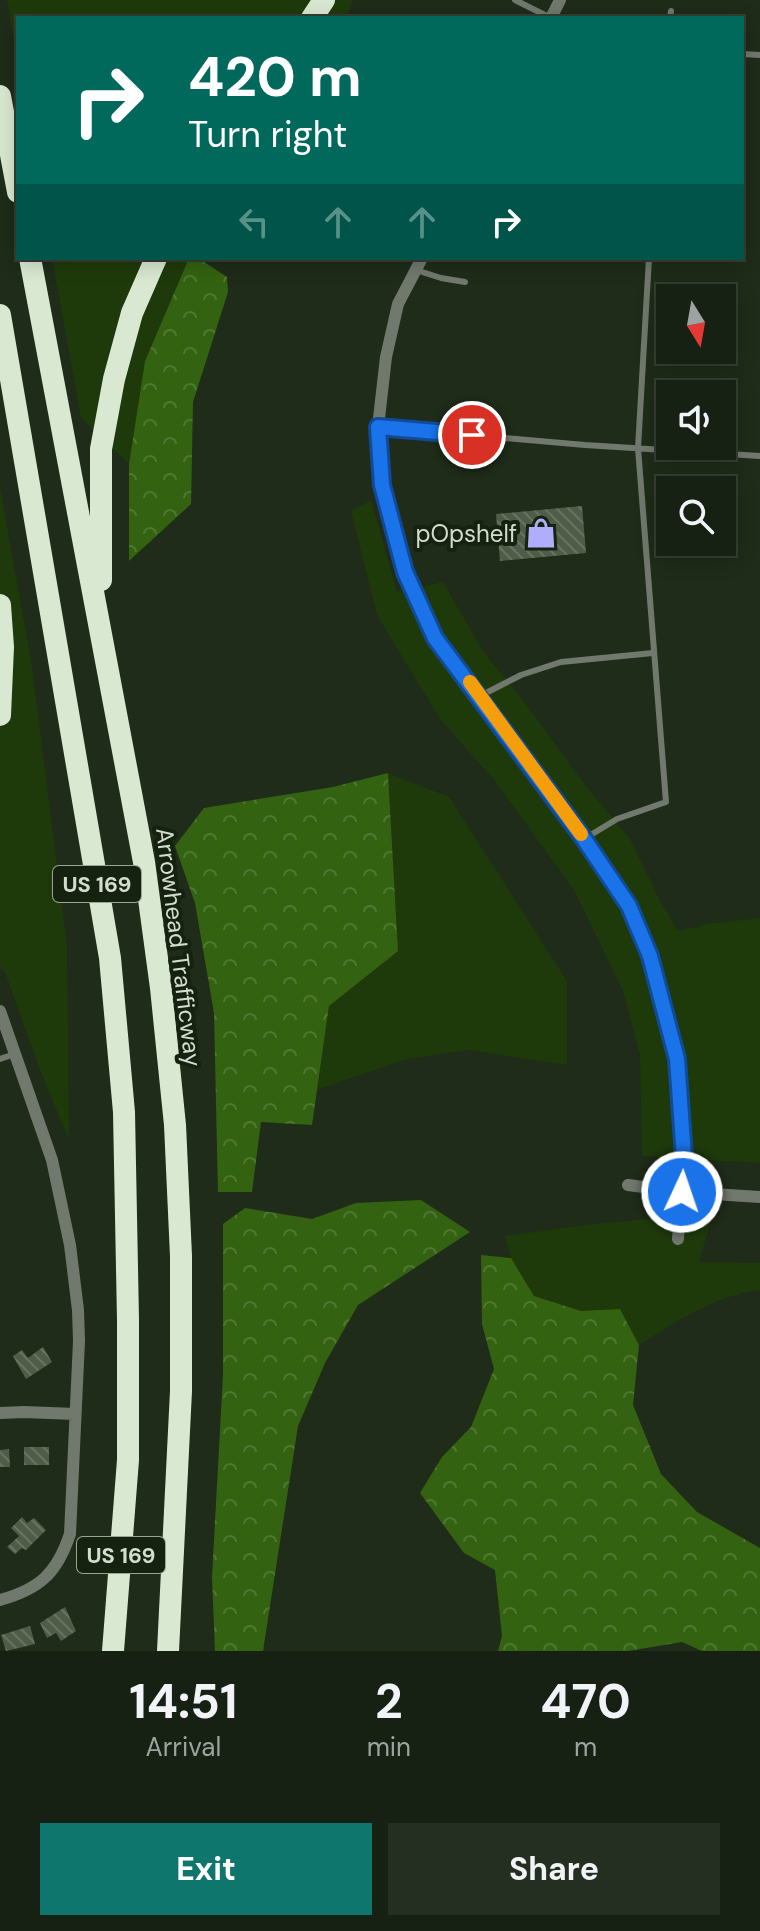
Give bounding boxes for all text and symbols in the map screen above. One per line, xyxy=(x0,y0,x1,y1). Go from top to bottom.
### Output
text: 420 m xyxy=(188,40,362,113)
icon: right xyxy=(56,48,160,152)
text: Turn right xyxy=(188,111,347,158)
icon: left xyxy=(232,200,276,244)
icon: ahead xyxy=(316,200,360,244)
icon: ahead xyxy=(400,200,444,244)
icon: right xyxy=(484,200,528,244)
north arrow xyxy=(656,284,736,364)
map controls xyxy=(656,284,736,556)
button: sound xyxy=(656,380,736,460)
pin xyxy=(438,401,506,469)
icon: arrive xyxy=(450,413,494,457)
button: search xyxy=(656,476,736,556)
shop icon: pOpshelf xyxy=(524,516,558,550)
place label: pOpshelf xyxy=(415,518,517,549)
street label: Arrowhead Trafficway xyxy=(149,826,209,1068)
road number: US 169 xyxy=(53,866,141,902)
position arrow xyxy=(640,1150,724,1234)
road number: US 169 xyxy=(77,1537,165,1573)
text: 14:51 xyxy=(129,1670,237,1733)
text: 2 xyxy=(375,1670,403,1733)
text: 470 xyxy=(540,1670,631,1733)
text: Arrival xyxy=(145,1730,221,1764)
text: min xyxy=(367,1730,411,1764)
text: m xyxy=(574,1730,597,1764)
button: Exit xyxy=(40,1823,372,1915)
button: Share xyxy=(388,1823,720,1915)

